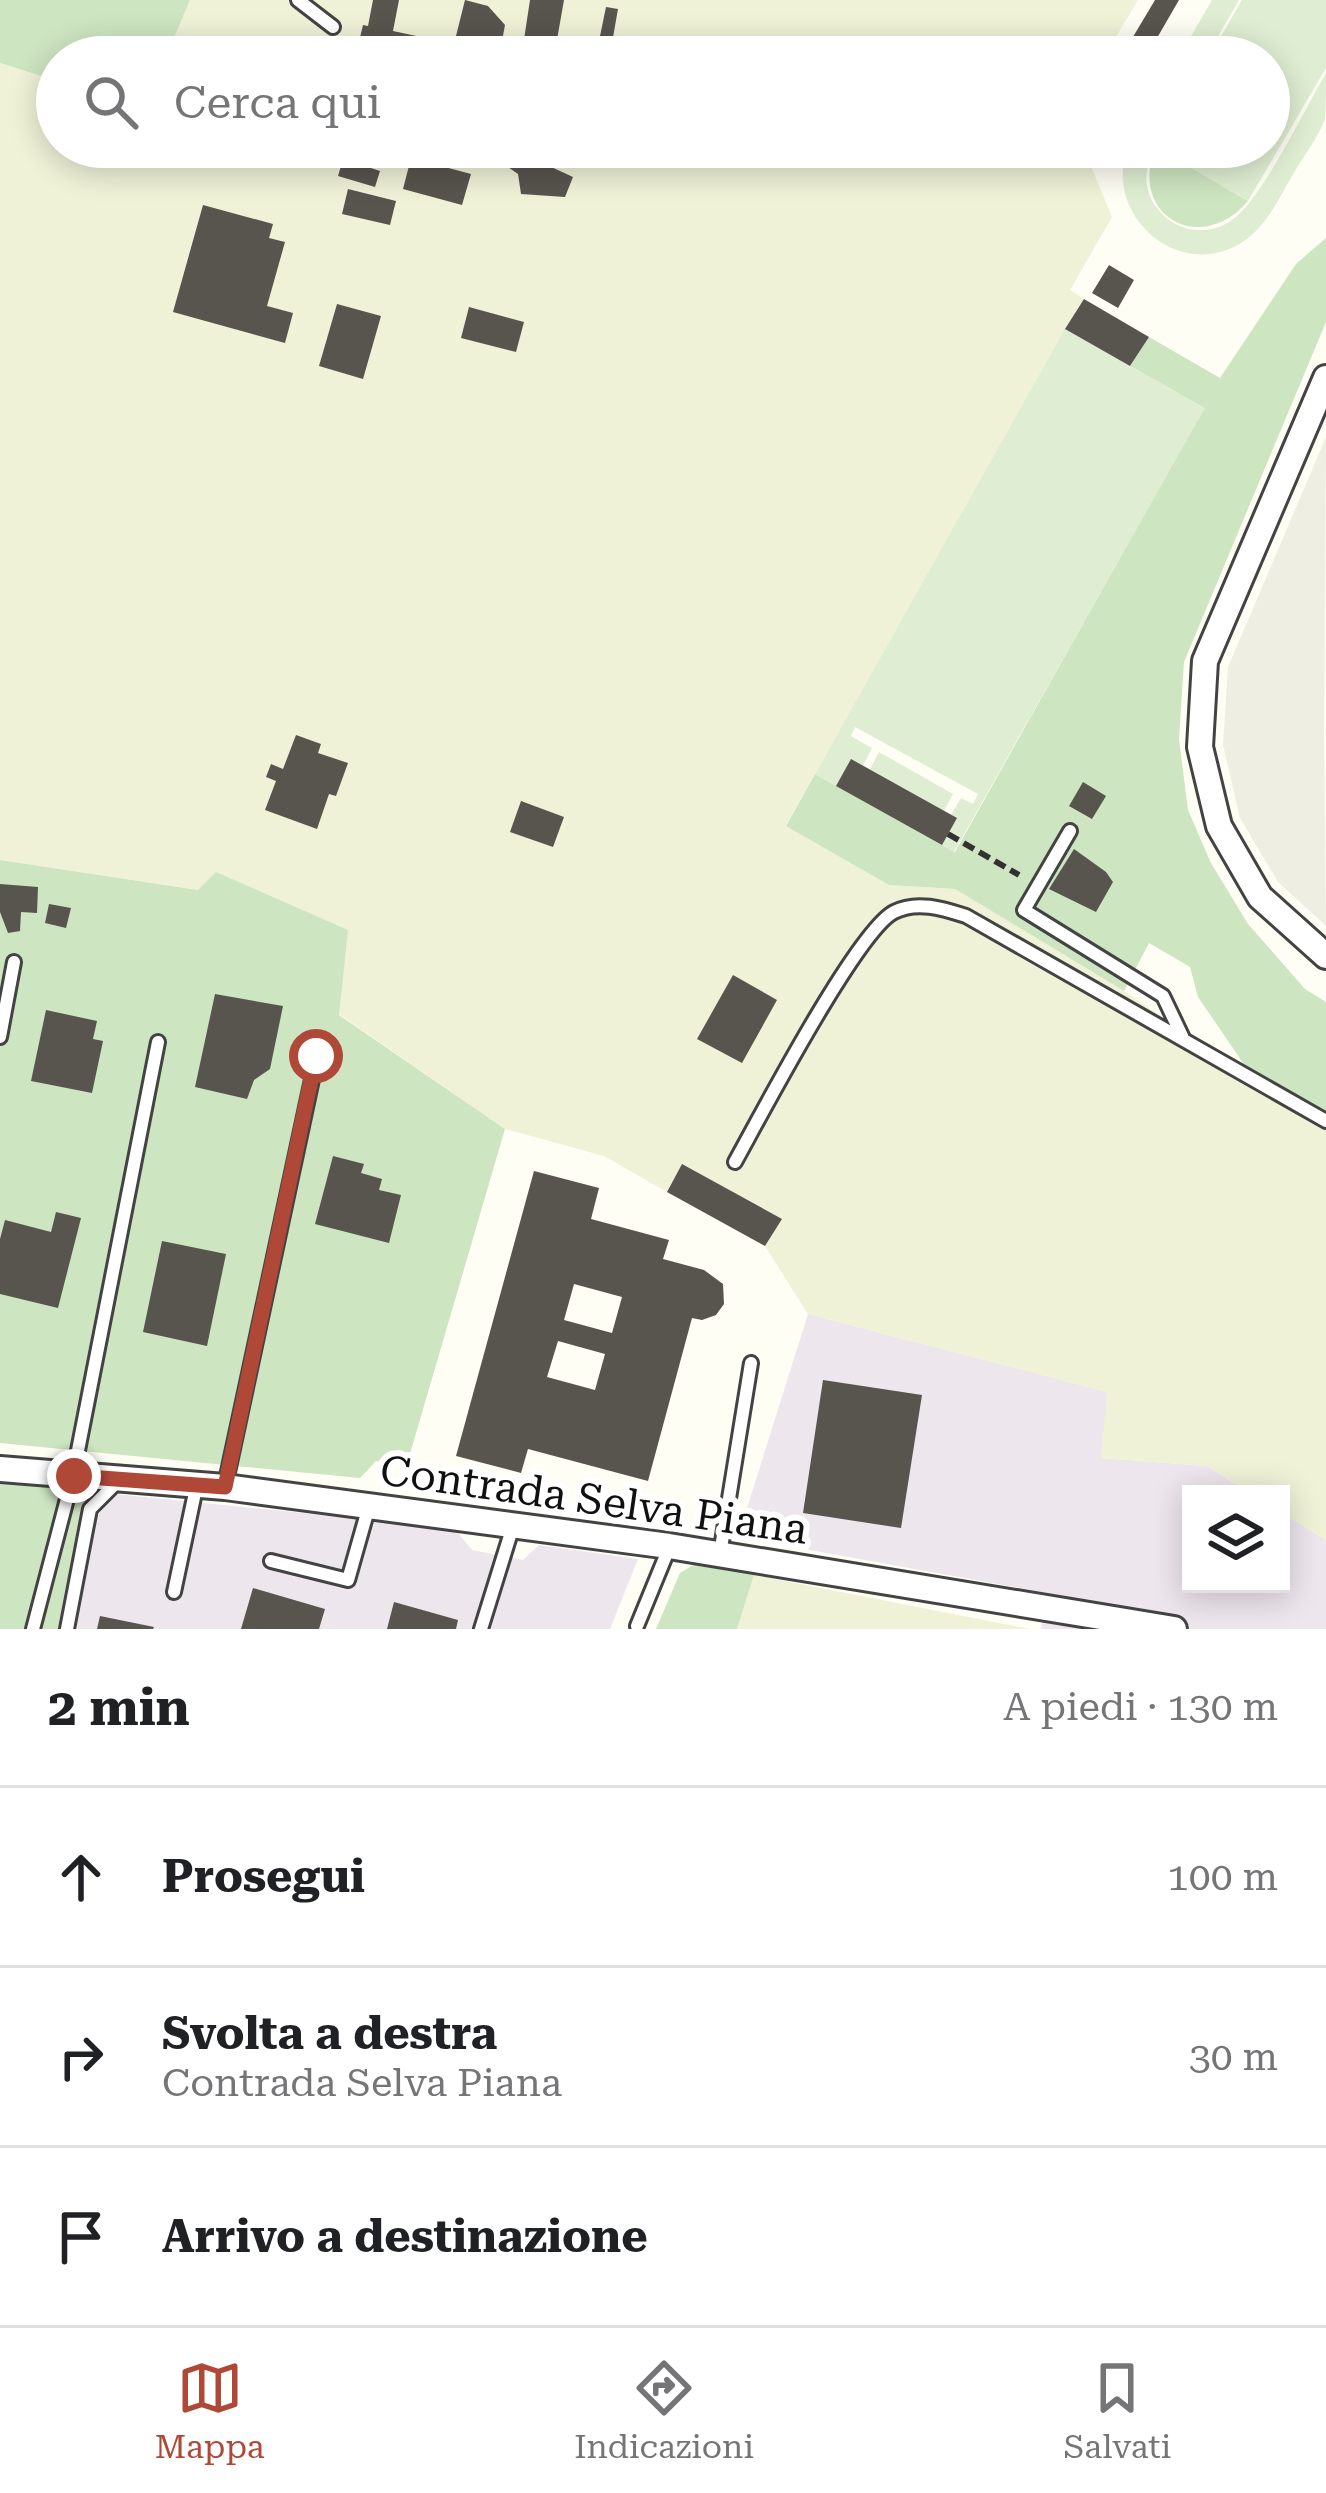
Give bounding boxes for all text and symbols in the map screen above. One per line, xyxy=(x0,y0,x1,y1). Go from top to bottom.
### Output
search box xyxy=(36,36,1290,168)
icon: search xyxy=(78,69,144,135)
text: Cerca qui xyxy=(174,76,381,129)
route start xyxy=(289,1029,343,1083)
street label: Contrada Selva Piana xyxy=(377,1445,811,1554)
route end xyxy=(47,1449,101,1503)
map controls xyxy=(1182,1485,1290,1593)
button: layers xyxy=(1182,1485,1290,1593)
text: 2 min xyxy=(48,1678,190,1737)
text: A piedi · 130 m xyxy=(1003,1684,1278,1730)
icon: ahead xyxy=(48,1844,114,1910)
text: Prosegui xyxy=(162,1850,365,1903)
text: 100 m xyxy=(1167,1854,1278,1900)
text: Svolta a destra xyxy=(162,2007,497,2060)
icon: right xyxy=(48,2024,114,2090)
text: 30 m xyxy=(1189,2034,1278,2080)
text: Contrada Selva Piana xyxy=(162,2060,562,2106)
icon: arrive xyxy=(48,2204,114,2270)
text: Arrivo a destinazione xyxy=(162,2210,648,2263)
tab: Mappa xyxy=(155,2355,265,2466)
tab: Indicazioni xyxy=(574,2355,754,2466)
tab: Salvati xyxy=(1064,2355,1171,2466)

